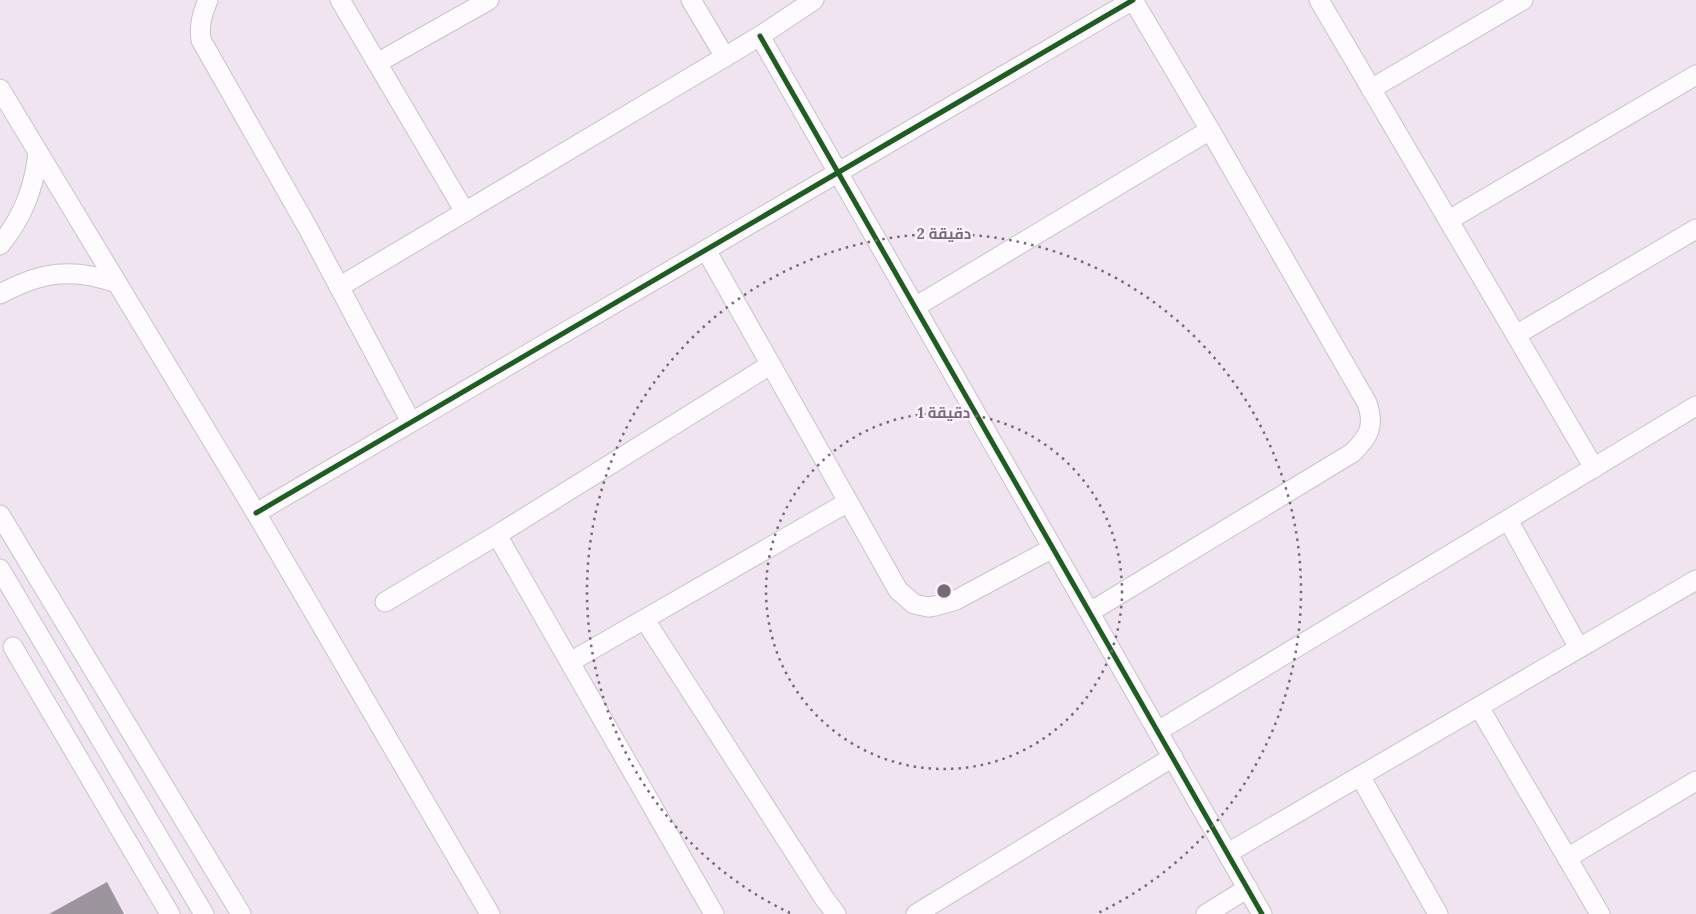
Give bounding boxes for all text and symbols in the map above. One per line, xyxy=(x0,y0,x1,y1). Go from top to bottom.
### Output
text: 2 دقيقة xyxy=(917,224,971,243)
text: 1 دقيقة xyxy=(918,403,970,422)
centre of rings xyxy=(935,582,953,600)

